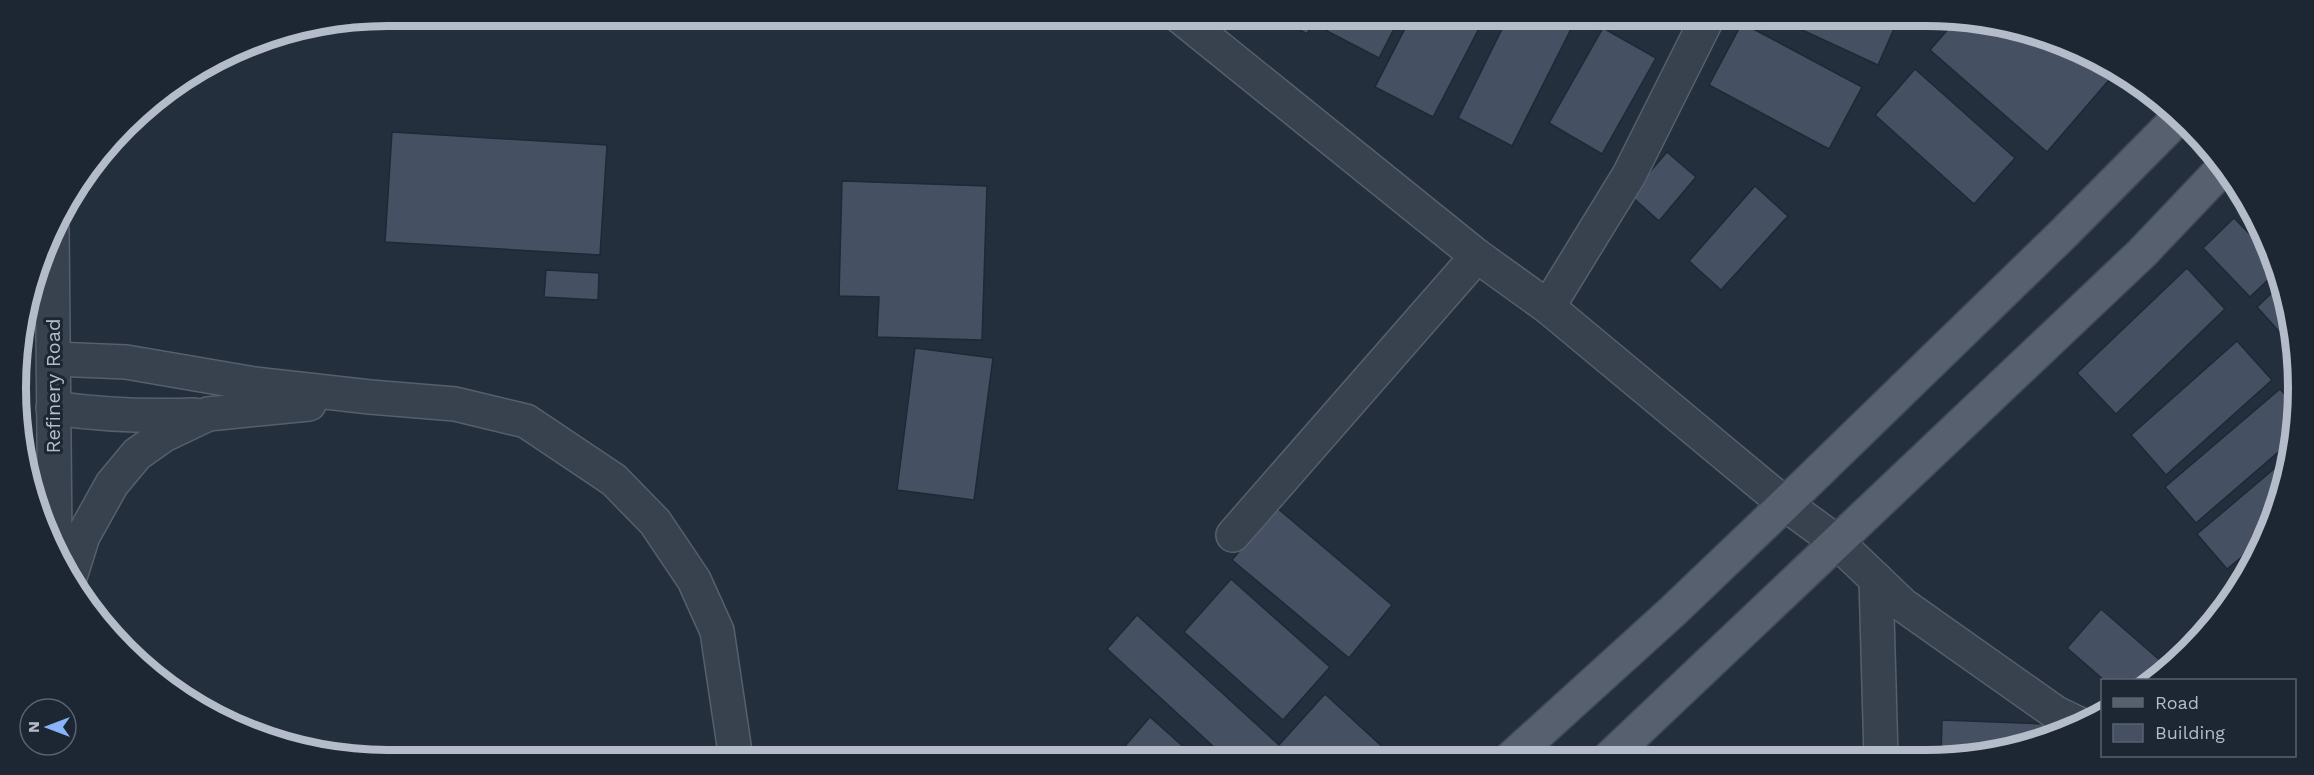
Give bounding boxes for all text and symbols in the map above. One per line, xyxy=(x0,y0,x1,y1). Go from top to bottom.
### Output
street label: Refinery Road xyxy=(41,318,65,454)
legend xyxy=(2101,679,2296,757)
text: Road xyxy=(2155,692,2199,713)
north arrow xyxy=(18,697,78,757)
text: N xyxy=(24,721,43,733)
text: Building xyxy=(2155,722,2225,743)

